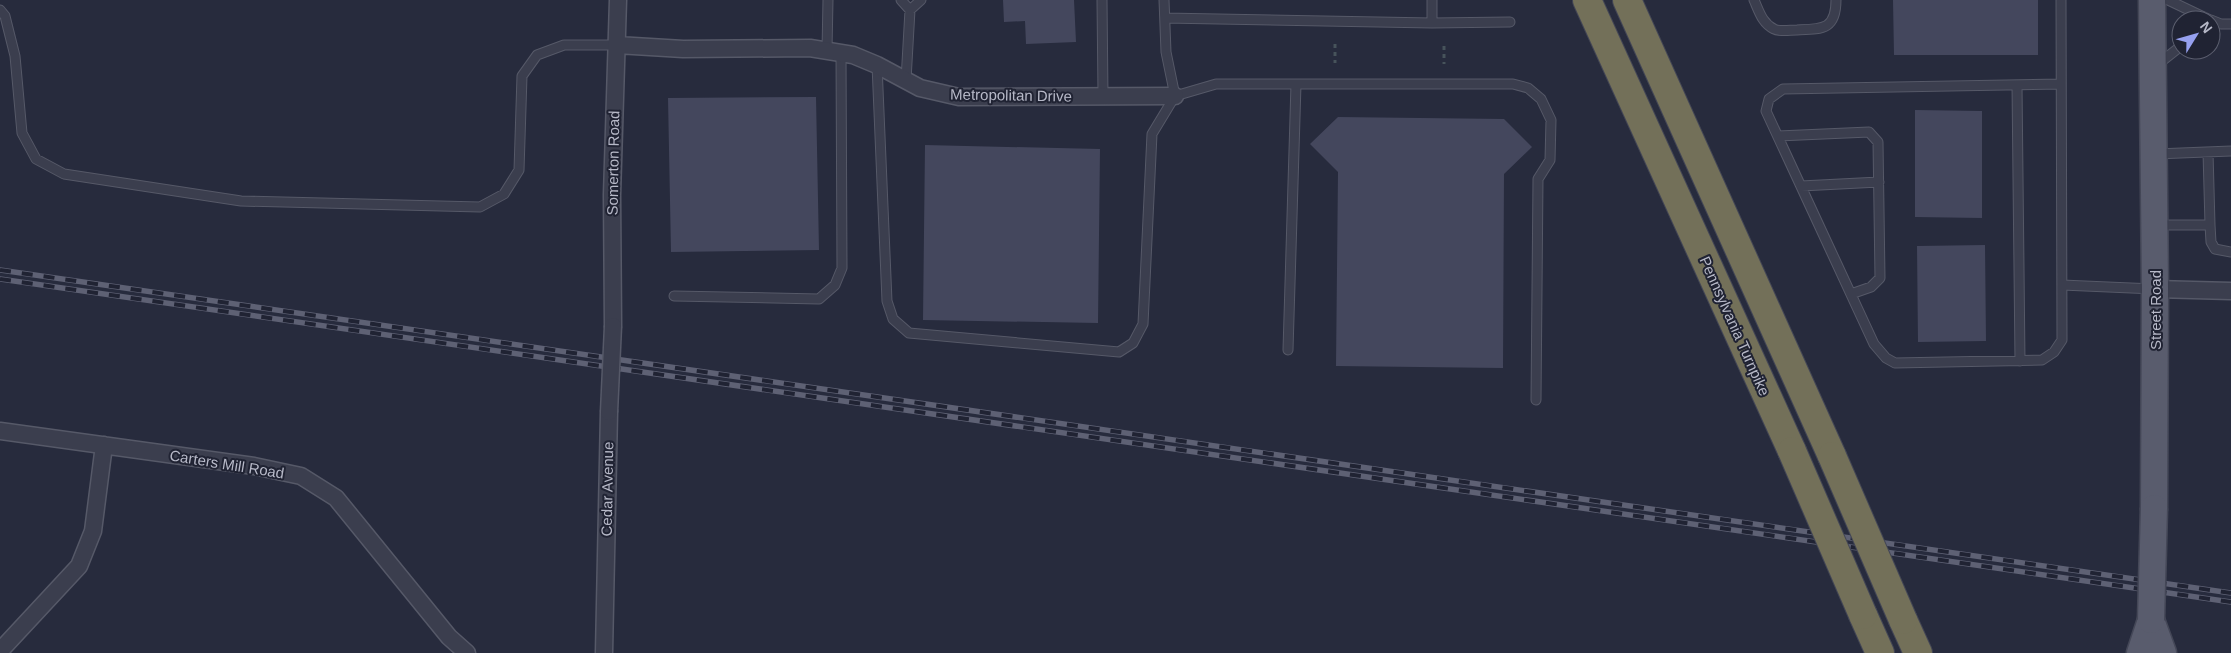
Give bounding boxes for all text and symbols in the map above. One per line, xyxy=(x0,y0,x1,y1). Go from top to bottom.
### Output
north arrow xyxy=(2171,10,2221,60)
text: N xyxy=(2197,18,2216,36)
street label: Metropolitan Drive xyxy=(950,85,1072,105)
street label: Somerton Road xyxy=(604,110,622,216)
street label: Pennsylvania Turnpike xyxy=(1697,254,1773,398)
street label: Street Road xyxy=(2147,270,2164,350)
street label: Cedar Avenue xyxy=(598,441,616,537)
street label: Carters Mill Road xyxy=(168,447,286,481)

